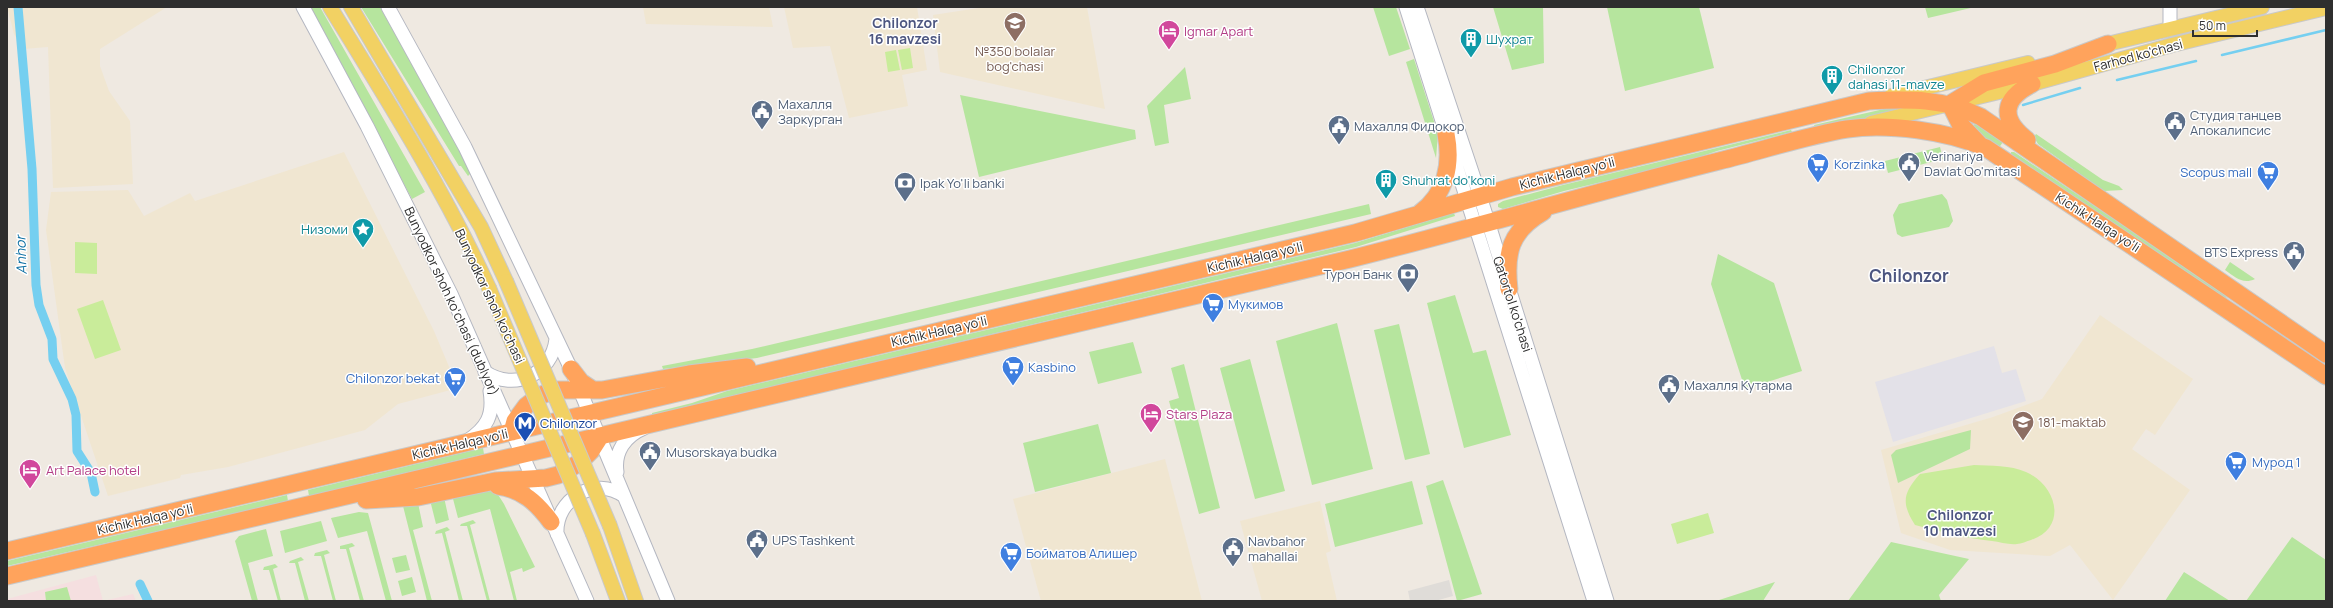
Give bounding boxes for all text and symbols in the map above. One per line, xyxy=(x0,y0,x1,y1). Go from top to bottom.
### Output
school or university icon: №350 bolalar bog'chasi xyxy=(1002,10,1028,43)
scale bar xyxy=(2193,12,2257,38)
district label: Chilonzor 16 mavzesi xyxy=(869,13,941,48)
text: 50 m xyxy=(2199,17,2226,34)
hotel icon: Igmar Apart xyxy=(1156,18,1182,51)
place label: Igmar Apart xyxy=(1184,22,1253,40)
building icon: Шухрат xyxy=(1458,26,1484,59)
place label: Шухрат xyxy=(1486,30,1533,48)
street label: Farhod ko'chasi xyxy=(2092,34,2184,76)
place label: №350 bolalar bog'chasi xyxy=(975,42,1055,75)
place label: Chilonzor dahasi 11-mavze xyxy=(1848,60,1945,93)
building icon: Chilonzor dahasi 11-mavze xyxy=(1819,63,1845,96)
place label: Махалля Заркурган xyxy=(778,95,842,128)
public building icon: Махалля Заркурган xyxy=(749,98,775,131)
place label: Студия танцев Апокалипсис xyxy=(2190,106,2281,139)
public building icon: Студия танцев Апокалипсис xyxy=(2162,109,2188,142)
public building icon: Махалля Фидокор xyxy=(1326,113,1352,146)
place label: Махалля Фидокор xyxy=(1354,117,1465,135)
place label: Verinariya Davlat Qo'mitasi xyxy=(1924,147,2020,180)
public building icon: Verinariya Davlat Qo'mitasi xyxy=(1896,150,1922,183)
supermarket icon: Korzinka xyxy=(1805,151,1831,184)
street label: Kichik Halqa yo'li xyxy=(1517,152,1617,194)
place label: Korzinka xyxy=(1834,155,1885,173)
supermarket icon: Scopus mall xyxy=(2255,159,2281,192)
place label: Scopus mall xyxy=(2180,163,2252,181)
building icon: Shuhrat do'koni xyxy=(1373,167,1399,200)
bank icon: Ipak Yo'li banki xyxy=(892,170,918,203)
place label: Shuhrat do'koni xyxy=(1402,171,1495,189)
place label: Ipak Yo'li banki xyxy=(920,174,1004,192)
street label: Kichik Halqa yo'li xyxy=(2052,188,2144,256)
street label: Bunyodkor shoh koʻchasi (dublyor) xyxy=(400,204,504,398)
place icon: Низоми xyxy=(350,216,376,249)
place label: Низоми xyxy=(301,220,348,238)
street label: Bunyodkor shoh ko'chasi xyxy=(451,226,529,366)
water label: Anhor xyxy=(10,233,31,275)
street label: Kichik Halqa yo'li xyxy=(1205,237,1305,277)
public building icon: BTS Express xyxy=(2281,239,2307,272)
place label: BTS Express xyxy=(2204,243,2278,261)
street label: Qatortol ko'chasi xyxy=(1489,254,1537,354)
bank icon: Турон Банк xyxy=(1395,261,1421,294)
district label: Chilonzor xyxy=(1869,264,1949,287)
place label: Турон Банк xyxy=(1323,265,1393,283)
supermarket icon: Мукимов xyxy=(1200,291,1226,324)
place label: Мукимов xyxy=(1228,295,1283,313)
street label: Kichik Halqa yo'li xyxy=(889,311,989,351)
supermarket icon: Kasbino xyxy=(1000,354,1026,387)
place label: Kasbino xyxy=(1028,358,1076,376)
supermarket icon: Chilonzor bekat xyxy=(442,365,468,398)
place label: Chilonzor bekat xyxy=(346,369,440,387)
public building icon: Махалля Кутарма xyxy=(1656,372,1682,405)
place label: Махалля Кутарма xyxy=(1684,376,1792,394)
hotel icon: Stars Plaza xyxy=(1138,401,1164,434)
place label: Stars Plaza xyxy=(1166,405,1232,423)
school or university icon: 181-maktab xyxy=(2010,409,2036,442)
metro station icon: Chilonzor xyxy=(512,410,538,443)
place label: 181-maktab xyxy=(2038,413,2106,431)
place label: Chilonzor xyxy=(540,414,598,432)
street label: Kichik Halqa yo'li xyxy=(410,424,510,464)
public building icon: Musorskaya budka xyxy=(637,439,663,472)
place label: Musorskaya budka xyxy=(666,443,777,461)
supermarket icon: Мурод 1 xyxy=(2223,449,2249,482)
place label: Мурод 1 xyxy=(2252,453,2301,471)
hotel icon: Art Palace hotel xyxy=(17,457,43,490)
place label: Art Palace hotel xyxy=(46,461,140,479)
street label: Kichik Halqa yo'li xyxy=(95,499,195,539)
district label: Chilonzor 10 mavzesi xyxy=(1923,505,1997,540)
public building icon: UPS Tashkent xyxy=(744,527,770,560)
place label: UPS Tashkent xyxy=(772,531,855,549)
place label: Navbahor mahallai xyxy=(1248,532,1306,565)
public building icon: Navbahor mahallai xyxy=(1220,535,1246,568)
supermarket icon: Бойматов Алишер xyxy=(998,540,1024,573)
place label: Бойматов Алишер xyxy=(1026,544,1137,562)

